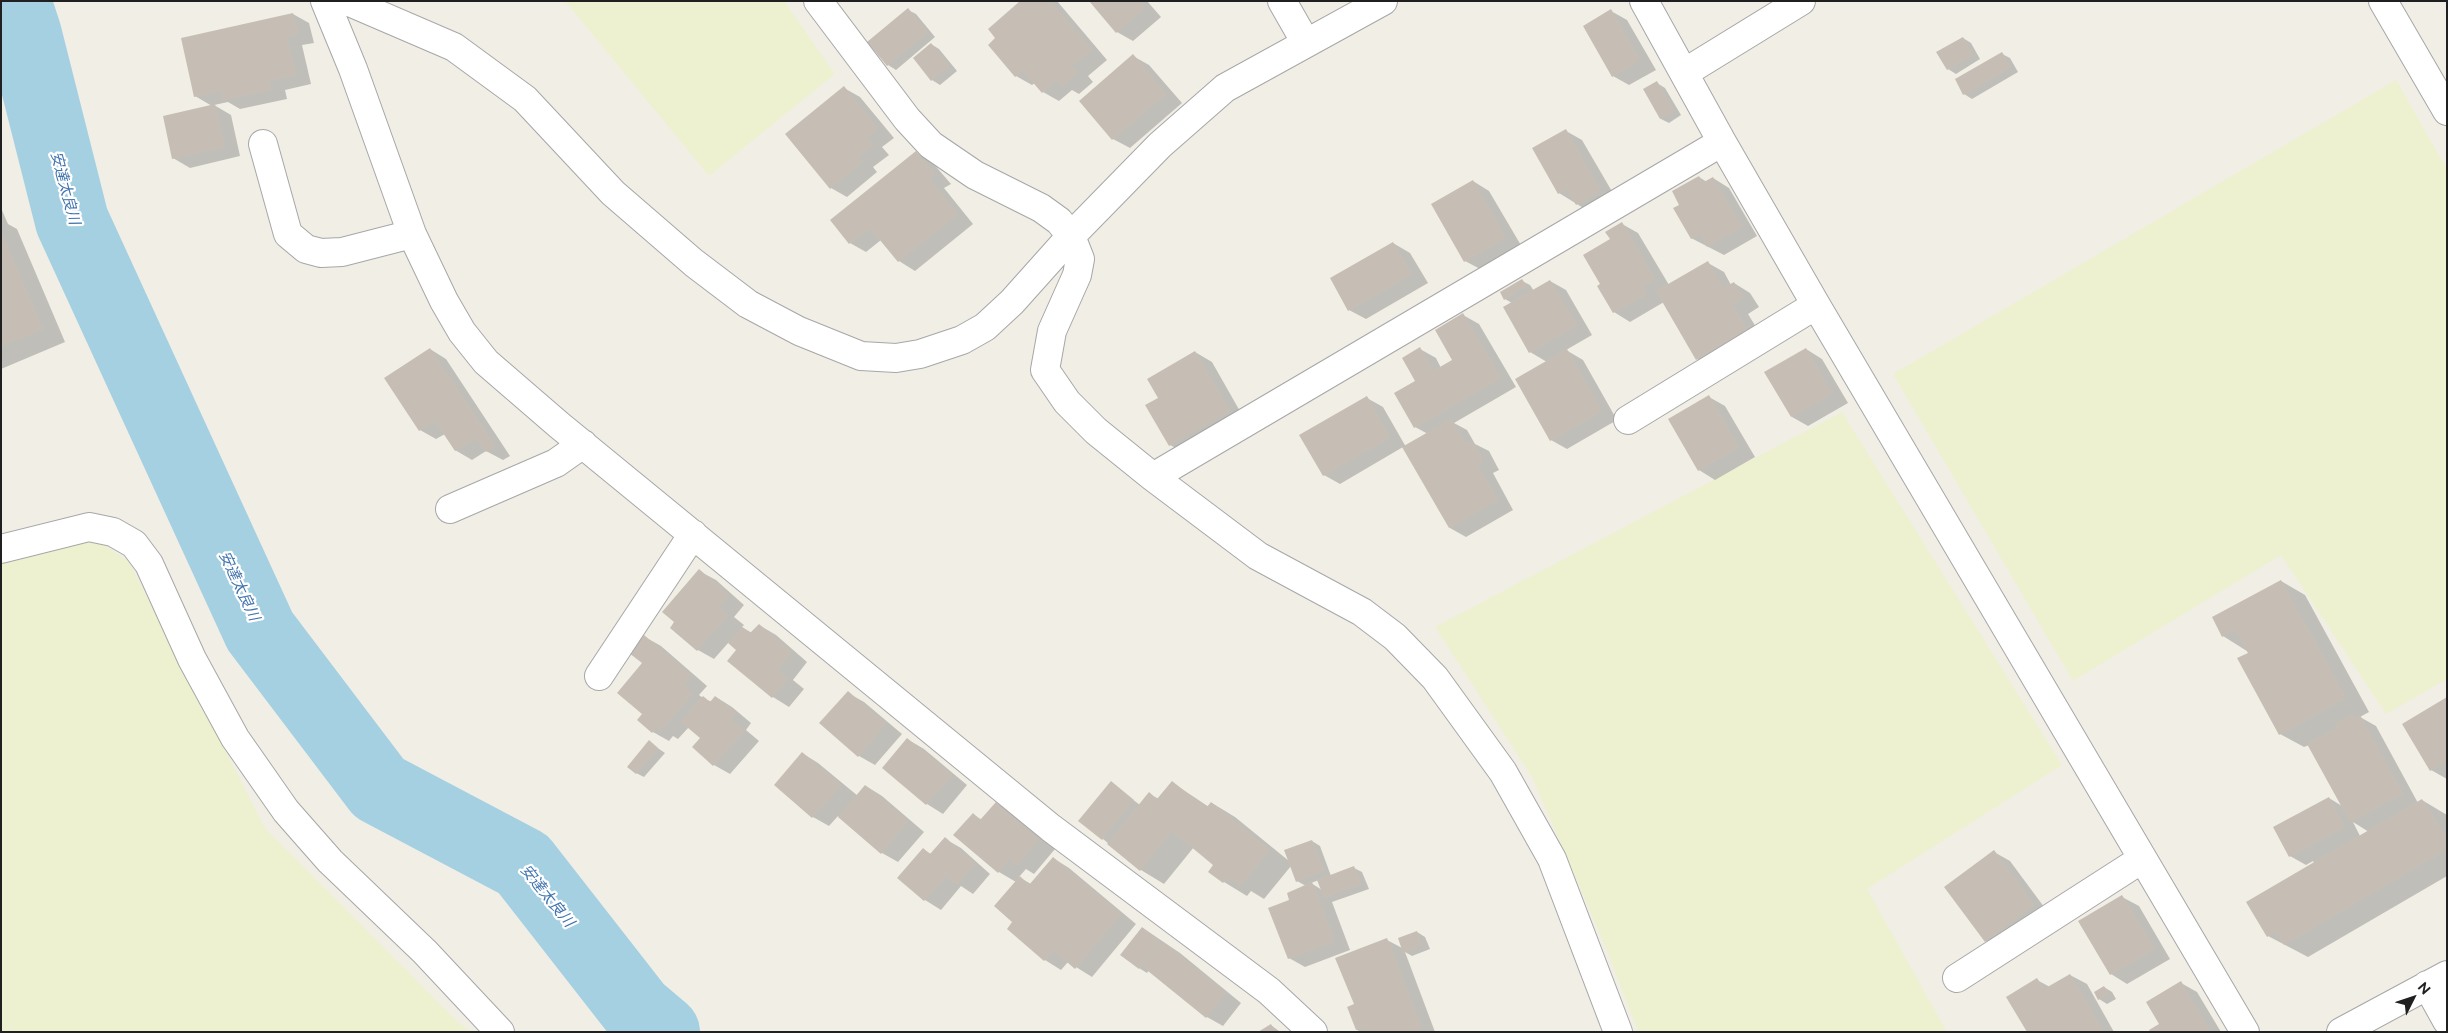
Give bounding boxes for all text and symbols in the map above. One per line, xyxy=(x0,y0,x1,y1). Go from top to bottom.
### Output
water label: 安達太良川 xyxy=(47,149,83,227)
water label: 安達太良川 xyxy=(215,548,263,624)
water label: 安達太良川 xyxy=(516,861,578,931)
north arrow xyxy=(2388,973,2438,1023)
text: N xyxy=(2415,979,2434,997)

